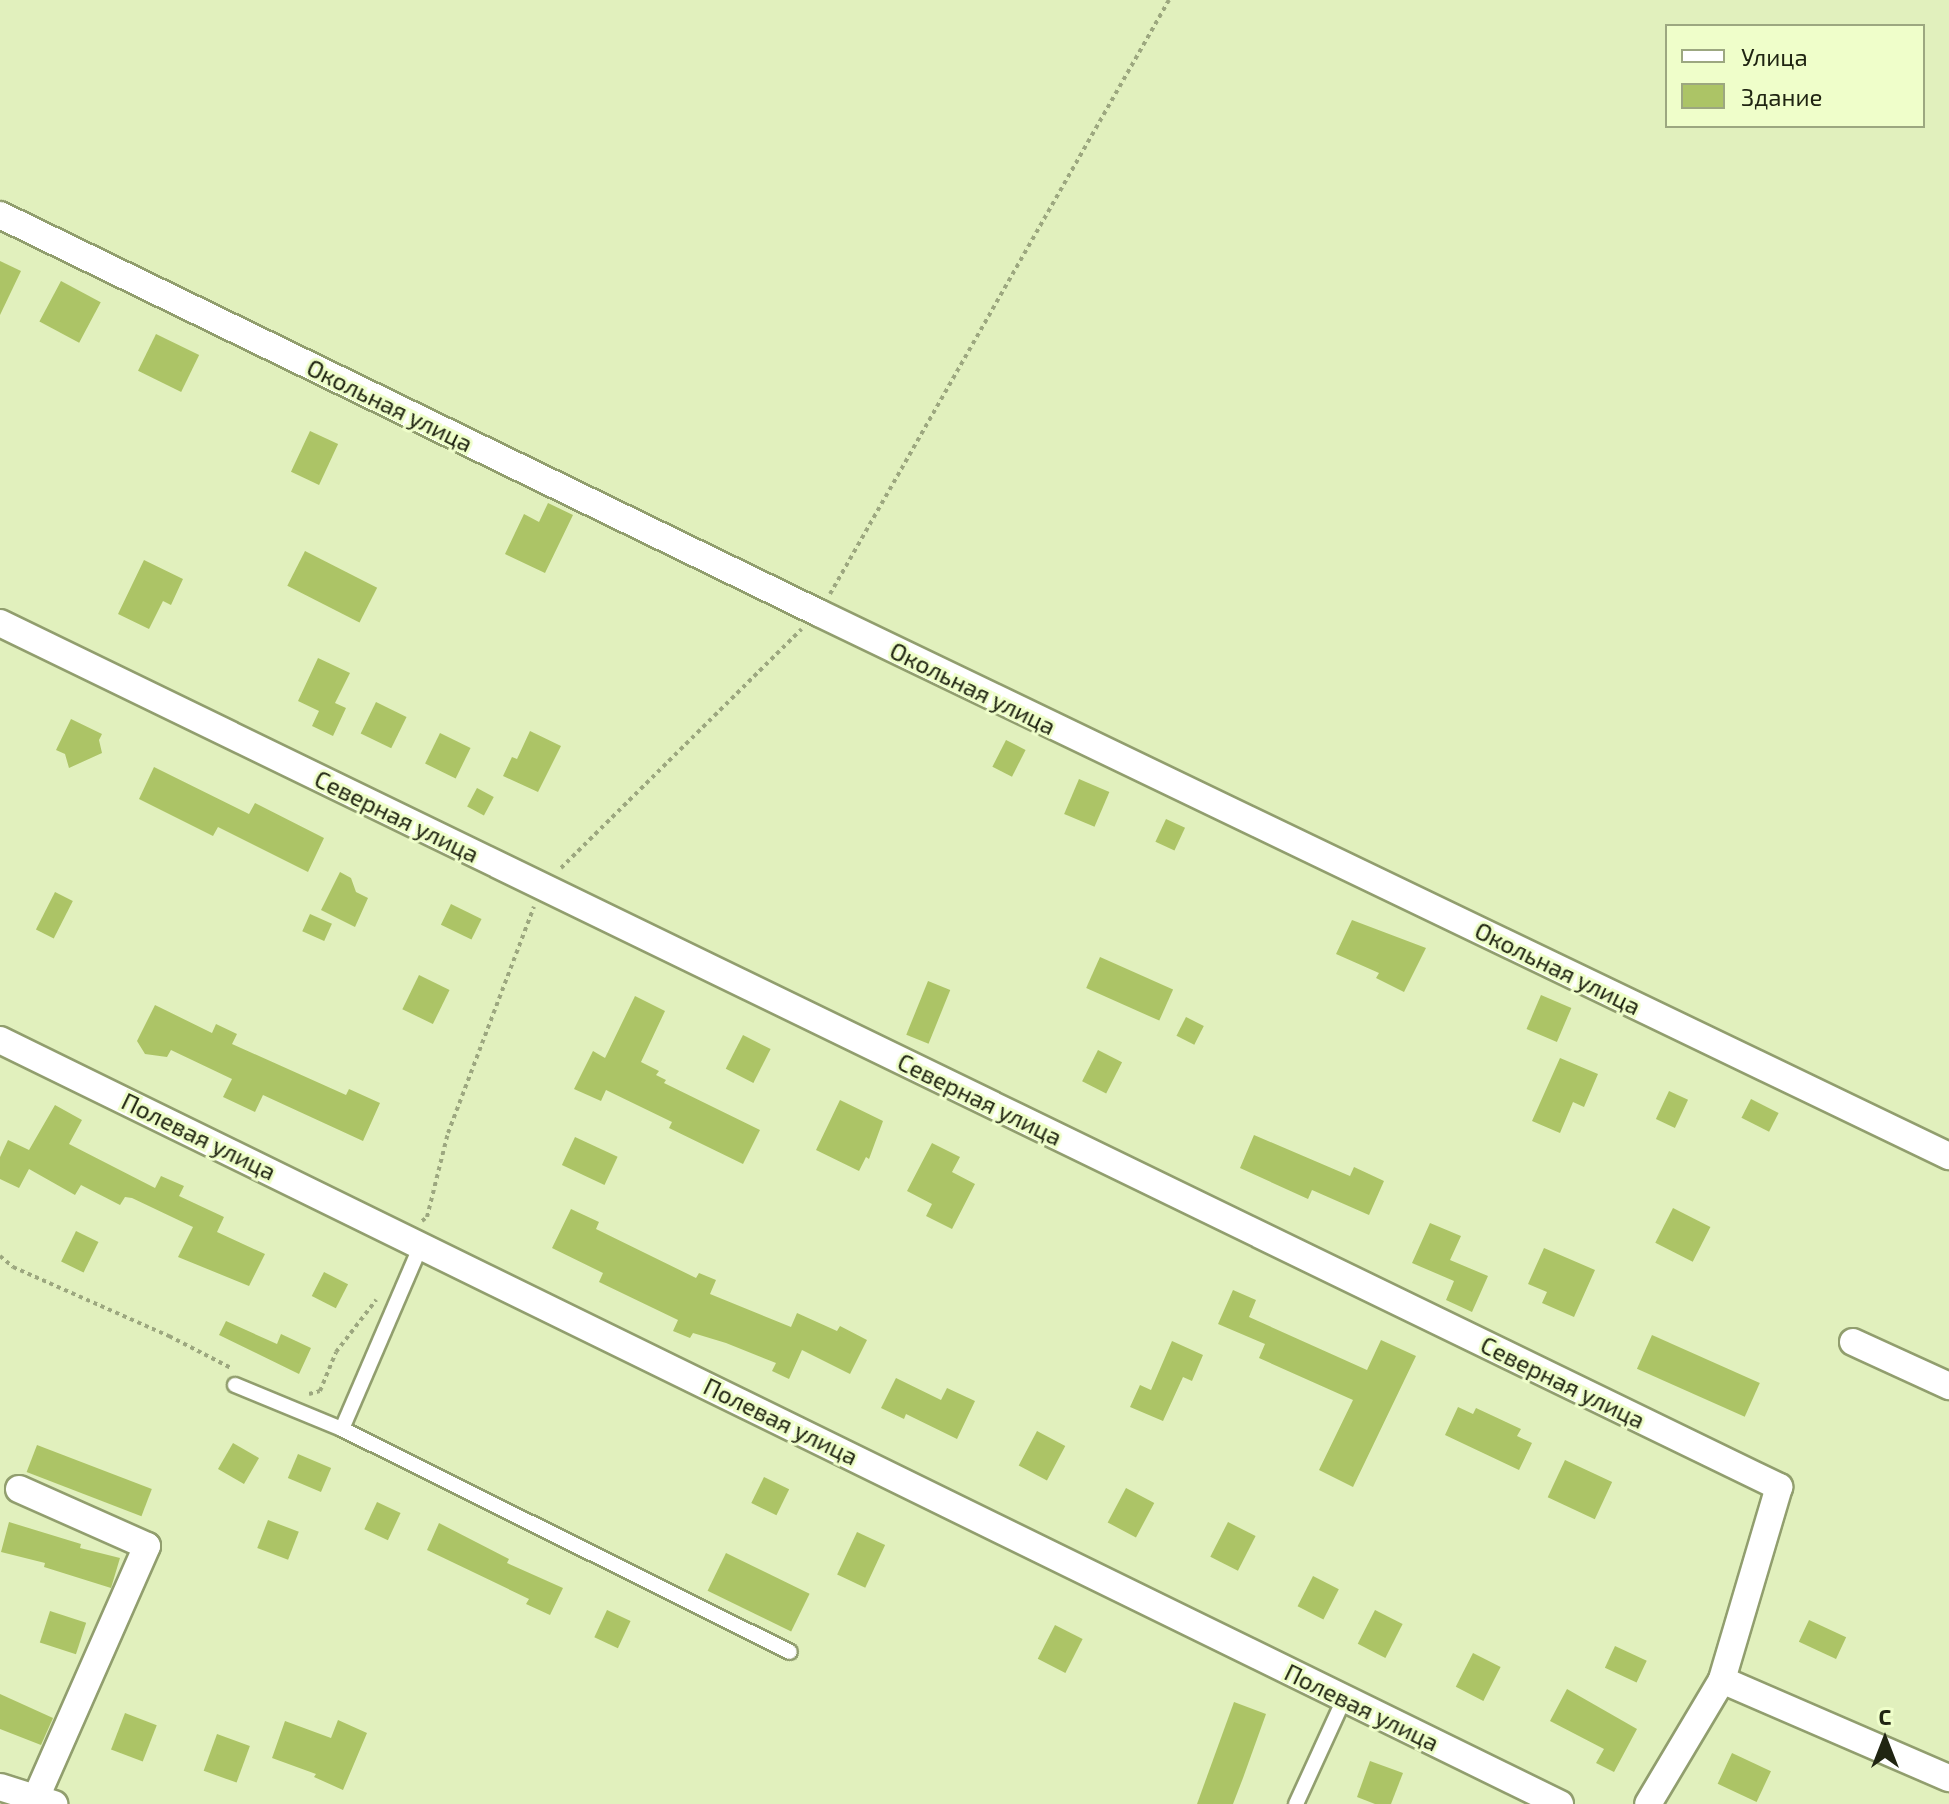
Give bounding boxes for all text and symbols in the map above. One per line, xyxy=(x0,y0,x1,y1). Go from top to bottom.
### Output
legend xyxy=(1665,24,1925,128)
text: Улица xyxy=(1741,42,1808,71)
text: Здание xyxy=(1741,82,1823,111)
street label: Окольная улица xyxy=(302,352,478,458)
street label: Окольная улица xyxy=(885,635,1061,741)
street label: Северная улица xyxy=(310,764,484,868)
street label: Окольная улица xyxy=(1470,915,1646,1021)
street label: Северная улица xyxy=(893,1047,1067,1151)
street label: Полевая улица xyxy=(117,1086,281,1186)
street label: Северная улица xyxy=(1476,1330,1650,1434)
street label: Полевая улица xyxy=(699,1371,863,1471)
street label: Полевая улица xyxy=(1280,1657,1444,1757)
north arrow xyxy=(1845,1700,1925,1780)
text: С xyxy=(1879,1703,1891,1729)

